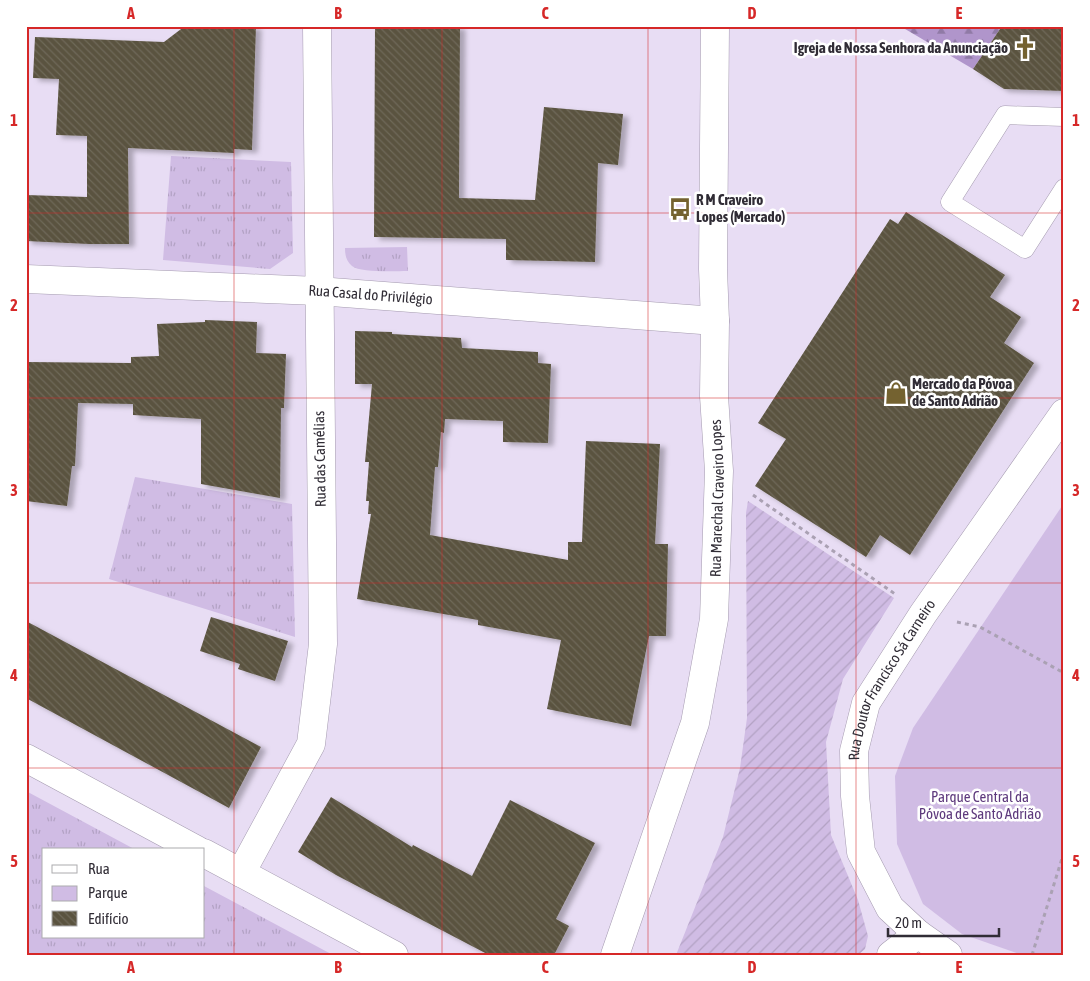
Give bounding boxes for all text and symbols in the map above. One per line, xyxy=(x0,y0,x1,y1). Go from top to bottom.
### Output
text: A xyxy=(126,4,135,22)
text: B xyxy=(334,4,342,22)
text: C xyxy=(541,4,549,22)
text: D xyxy=(748,4,757,22)
text: E xyxy=(956,4,963,22)
church icon: Igreja de Nossa Senhora da Anunciação xyxy=(1012,35,1038,61)
place label: Igreja de Nossa Senhora da Anunciação xyxy=(794,39,1008,56)
text: 1 xyxy=(10,111,18,129)
text: 1 xyxy=(1072,111,1080,129)
place label: R M Craveiro Lopes (Mercado) xyxy=(696,191,785,225)
bus stop icon: R M Craveiro Lopes (Mercado) xyxy=(667,196,693,222)
street label: Rua Casal do Privilégio xyxy=(308,282,433,308)
text: 2 xyxy=(10,296,18,314)
text: 2 xyxy=(1072,296,1080,314)
place label: Mercado da Póvoa de Santo Adrião xyxy=(912,375,1012,409)
shop icon: Mercado da Póvoa de Santo Adrião xyxy=(883,380,909,406)
street label: Rua das Camélias xyxy=(310,411,329,507)
street label: Rua Marechal Craveiro Lopes xyxy=(706,419,727,577)
text: 3 xyxy=(10,481,18,499)
text: 3 xyxy=(1072,481,1080,499)
street label: Rua Doutor Francisco Sá Carneiro xyxy=(845,596,939,760)
text: 4 xyxy=(9,666,18,684)
text: 4 xyxy=(1071,666,1080,684)
park label: Parque Central da Póvoa de Santo Adrião xyxy=(919,788,1041,822)
legend xyxy=(42,848,205,938)
text: 5 xyxy=(10,852,18,870)
text: 5 xyxy=(1072,852,1080,870)
text: Rua xyxy=(88,860,110,877)
text: Parque xyxy=(88,884,128,901)
scale bar xyxy=(888,906,999,938)
text: Edifício xyxy=(88,910,129,927)
text: 20 m xyxy=(895,914,922,931)
text: A xyxy=(126,958,135,976)
text: B xyxy=(334,958,342,976)
text: C xyxy=(541,958,549,976)
text: D xyxy=(748,958,757,976)
text: E xyxy=(956,958,963,976)

